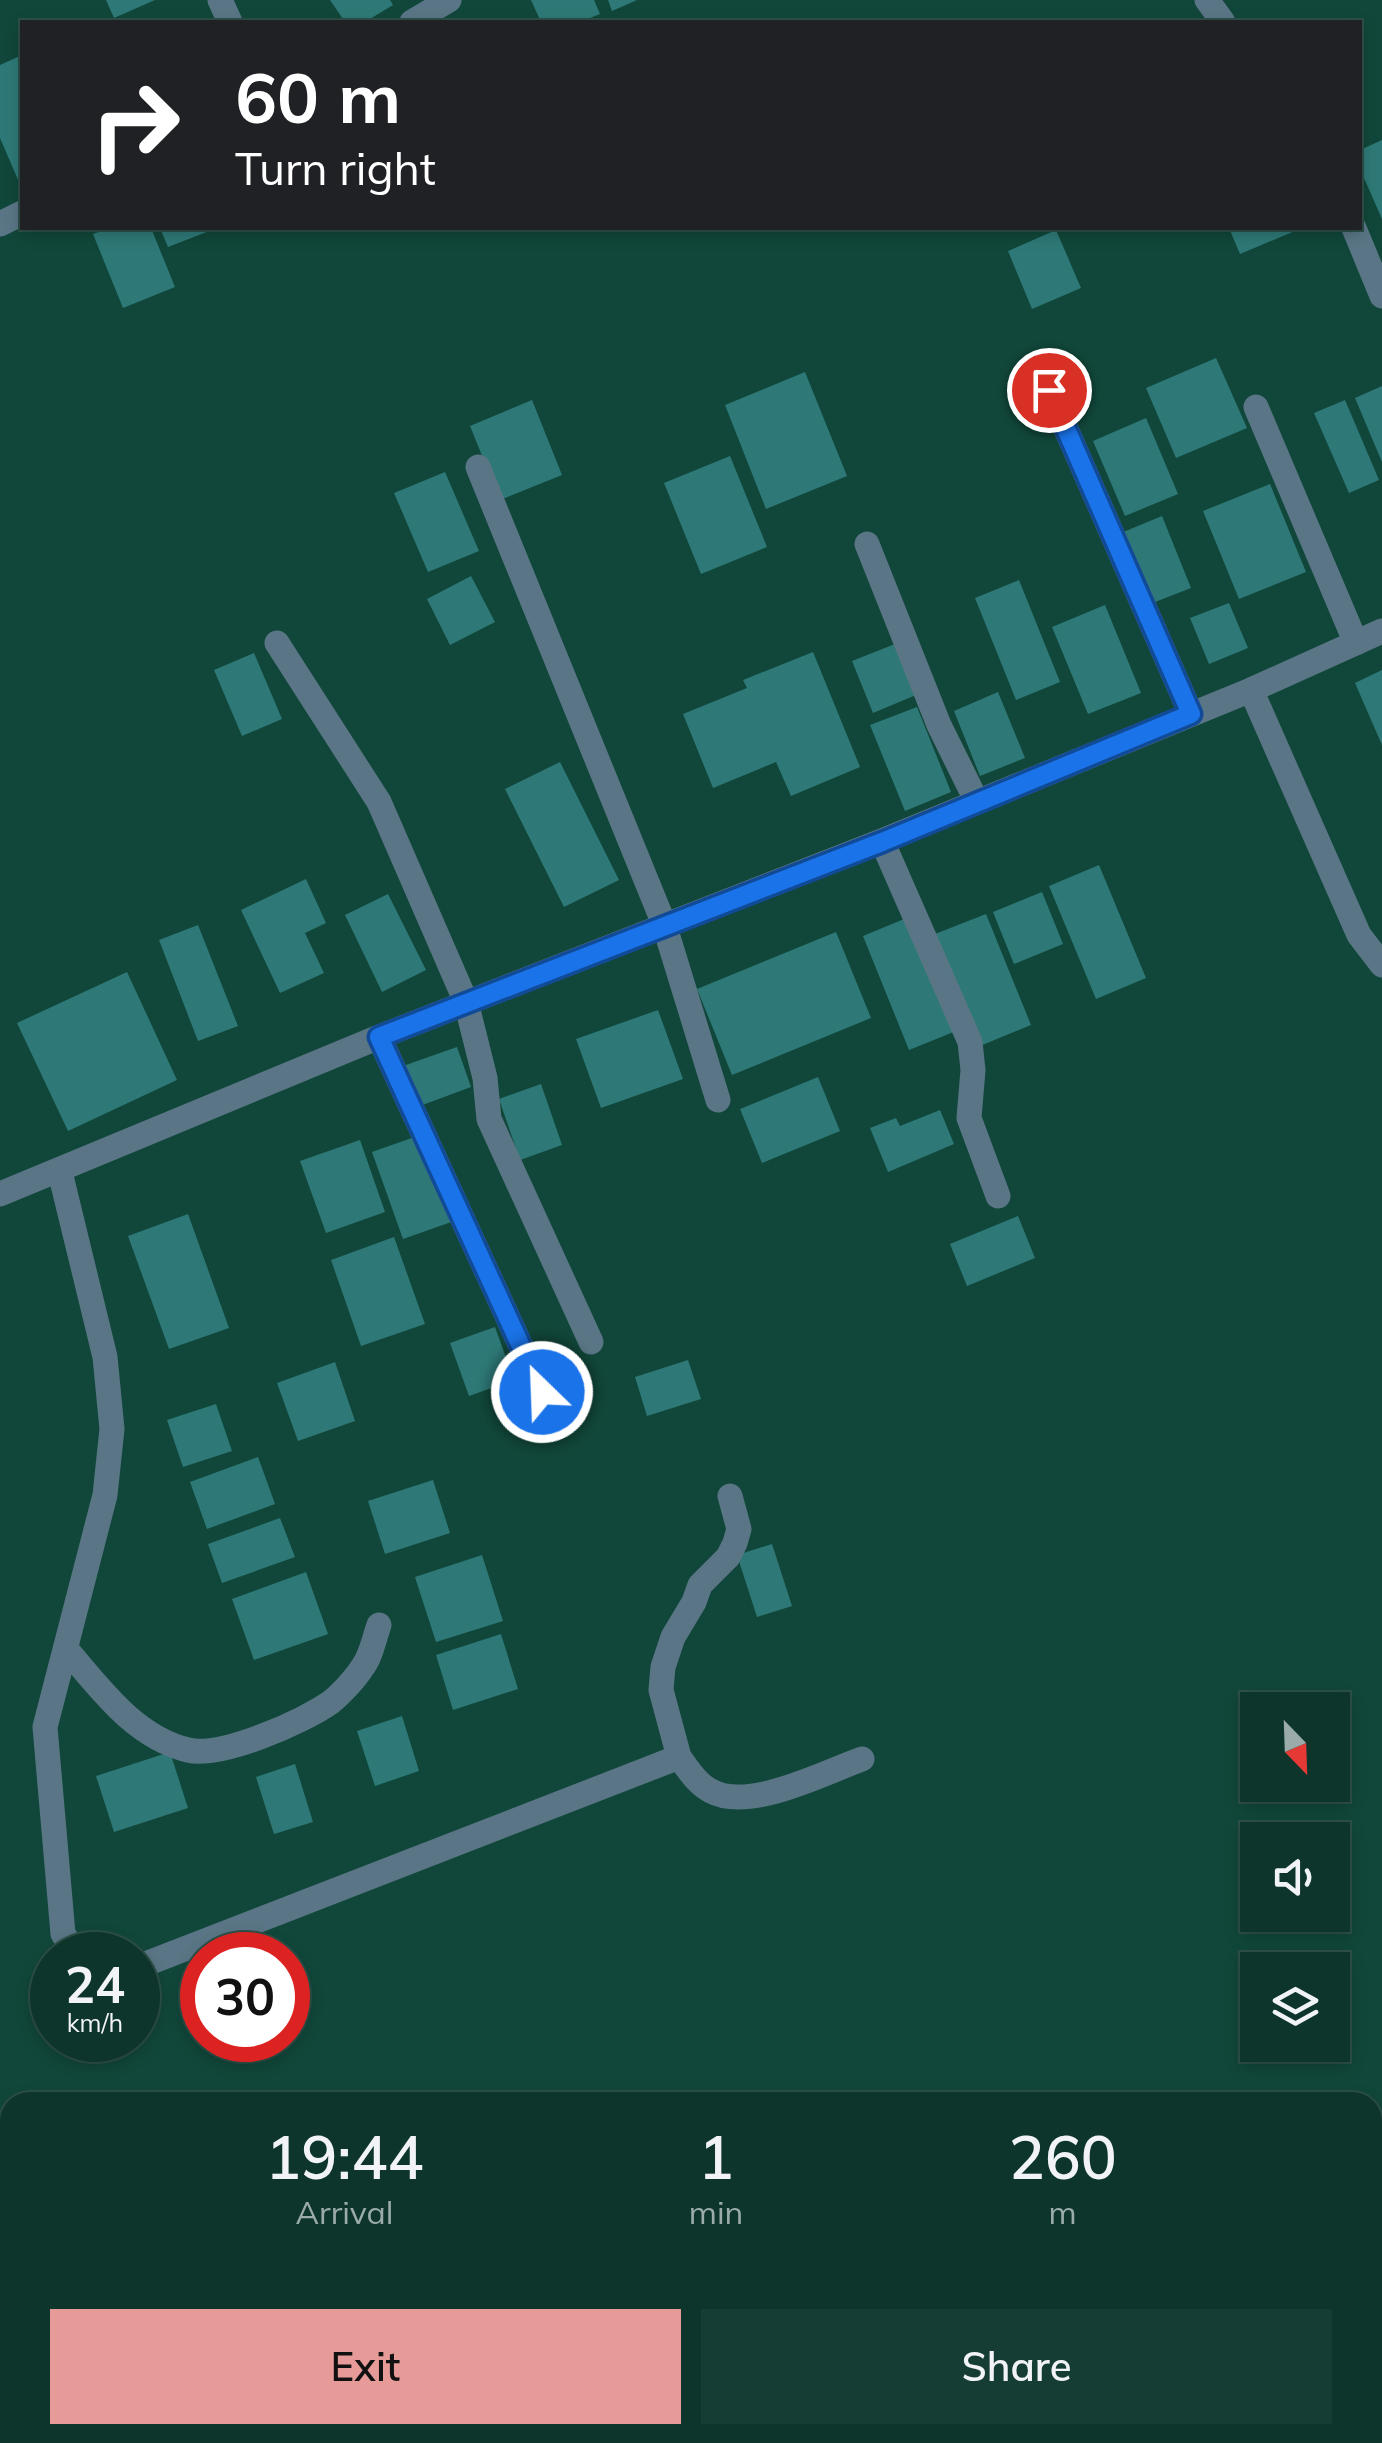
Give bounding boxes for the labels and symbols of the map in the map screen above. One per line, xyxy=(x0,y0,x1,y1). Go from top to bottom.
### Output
pin xyxy=(1007,348,1092,433)
position arrow xyxy=(490,1340,594,1444)
north arrow xyxy=(1240,1692,1350,1802)
speed limit sign: 30 xyxy=(180,1932,310,2062)

